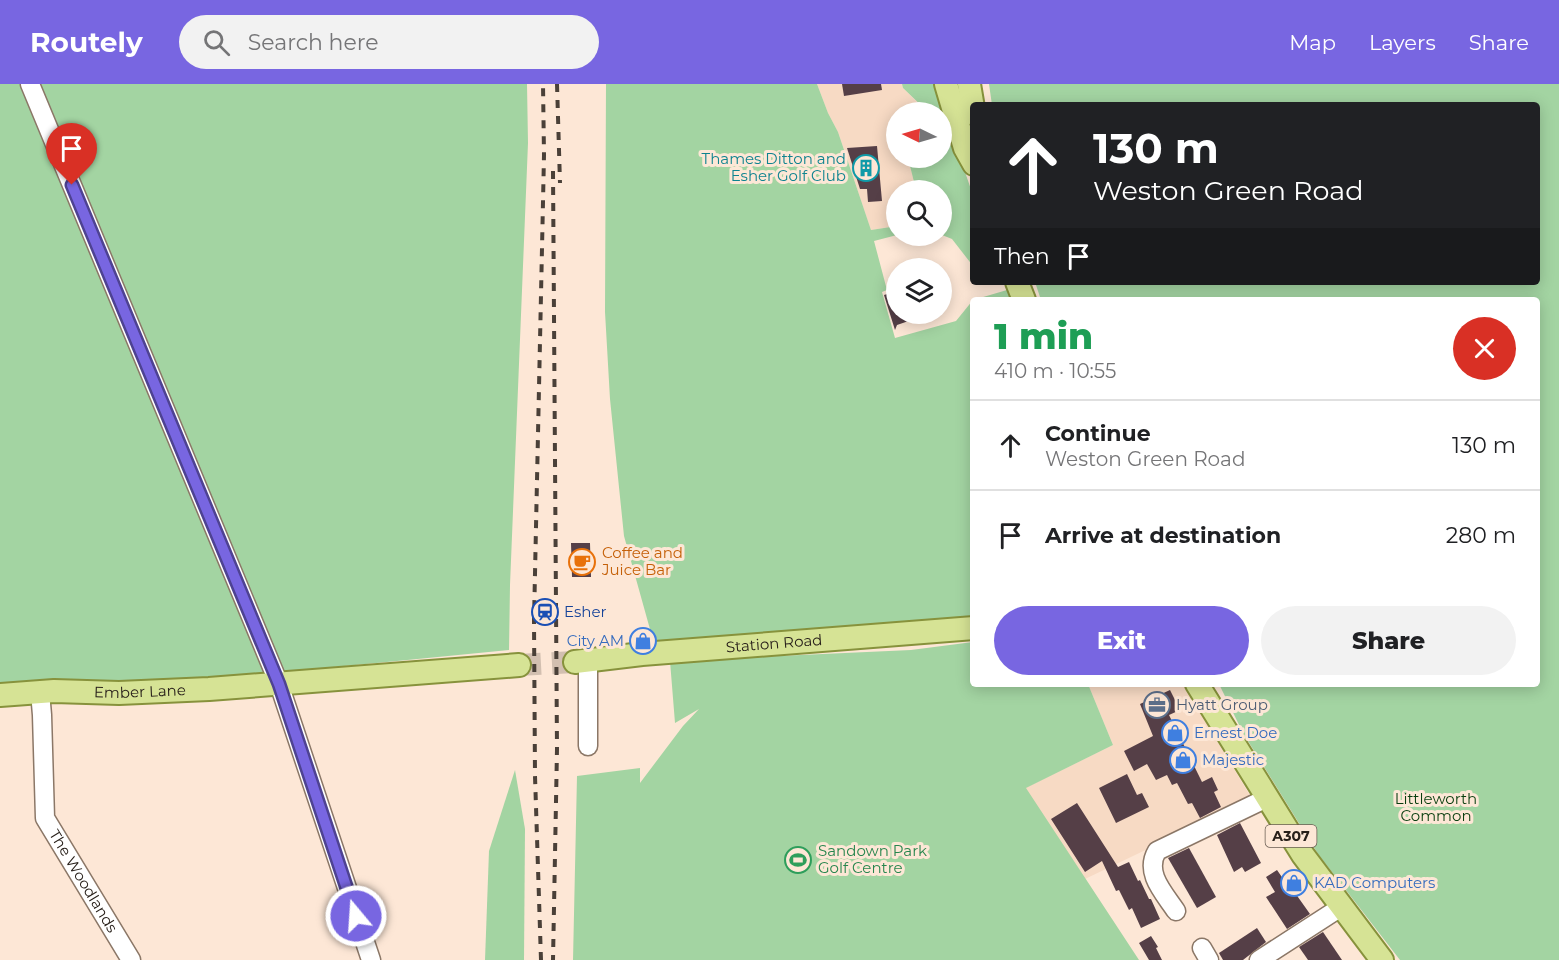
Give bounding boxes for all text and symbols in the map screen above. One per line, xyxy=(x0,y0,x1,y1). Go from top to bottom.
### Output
search box xyxy=(179,15,599,69)
text: Routely xyxy=(30,25,143,59)
icon: search xyxy=(200,26,233,59)
text: Search here xyxy=(248,29,379,56)
text: Map xyxy=(1289,30,1336,55)
text: Layers xyxy=(1369,30,1436,55)
text: Share xyxy=(1469,30,1529,55)
north arrow xyxy=(886,102,952,168)
map controls xyxy=(886,102,952,324)
text: 130 m xyxy=(1093,122,1219,174)
pin xyxy=(46,123,97,185)
icon: ahead xyxy=(994,126,1072,204)
icon: arrive xyxy=(55,132,88,165)
place label: Thames Ditton and Esher Golf Club xyxy=(702,149,846,185)
building icon: Thames Ditton and Esher Golf Club xyxy=(851,153,881,183)
text: Weston Green Road xyxy=(1093,174,1364,207)
button: search xyxy=(886,180,952,246)
icon: arrive xyxy=(1062,240,1095,273)
text: Then xyxy=(994,243,1050,270)
button: layers xyxy=(886,258,952,324)
text: 1 min xyxy=(994,314,1093,358)
button: close xyxy=(1453,317,1516,380)
text: 410 m · 10:55 xyxy=(994,359,1116,383)
text: Continue xyxy=(1045,420,1151,447)
icon: ahead xyxy=(994,429,1027,462)
text: 130 m xyxy=(1452,432,1516,459)
text: Weston Green Road xyxy=(1045,447,1245,471)
icon: arrive xyxy=(994,519,1027,552)
text: Arrive at destination xyxy=(1045,522,1281,549)
text: 280 m xyxy=(1446,522,1516,549)
place label: Coffee and Juice Bar xyxy=(601,543,683,579)
cafe icon: Coffee and Juice Bar xyxy=(567,547,597,577)
station icon: Esher xyxy=(530,597,560,627)
place label: Esher xyxy=(564,602,606,621)
button: Exit xyxy=(994,606,1249,675)
button: Share xyxy=(1261,606,1516,675)
shop icon: City AM xyxy=(628,626,658,656)
street label: Station Road xyxy=(725,630,823,656)
place label: City AM xyxy=(567,631,624,650)
street label: Ember Lane xyxy=(94,680,186,702)
office icon: Hyatt Group xyxy=(1142,690,1172,720)
place label: Hyatt Group xyxy=(1176,695,1268,714)
shop icon: Ernest Doe xyxy=(1160,718,1190,748)
place label: Ernest Doe xyxy=(1194,723,1277,742)
shop icon: Majestic xyxy=(1168,745,1198,775)
place label: Majestic xyxy=(1202,750,1264,769)
park label: Littleworth Common xyxy=(1395,789,1477,825)
road number: A307 xyxy=(1266,825,1316,847)
street label: The Woodlands xyxy=(45,826,122,936)
place label: Sandown Park Golf Centre xyxy=(818,841,927,877)
sports icon: Sandown Park Golf Centre xyxy=(783,845,813,875)
shop icon: KAD Computers xyxy=(1279,868,1309,898)
place label: KAD Computers xyxy=(1314,873,1435,892)
position arrow xyxy=(324,884,388,948)

